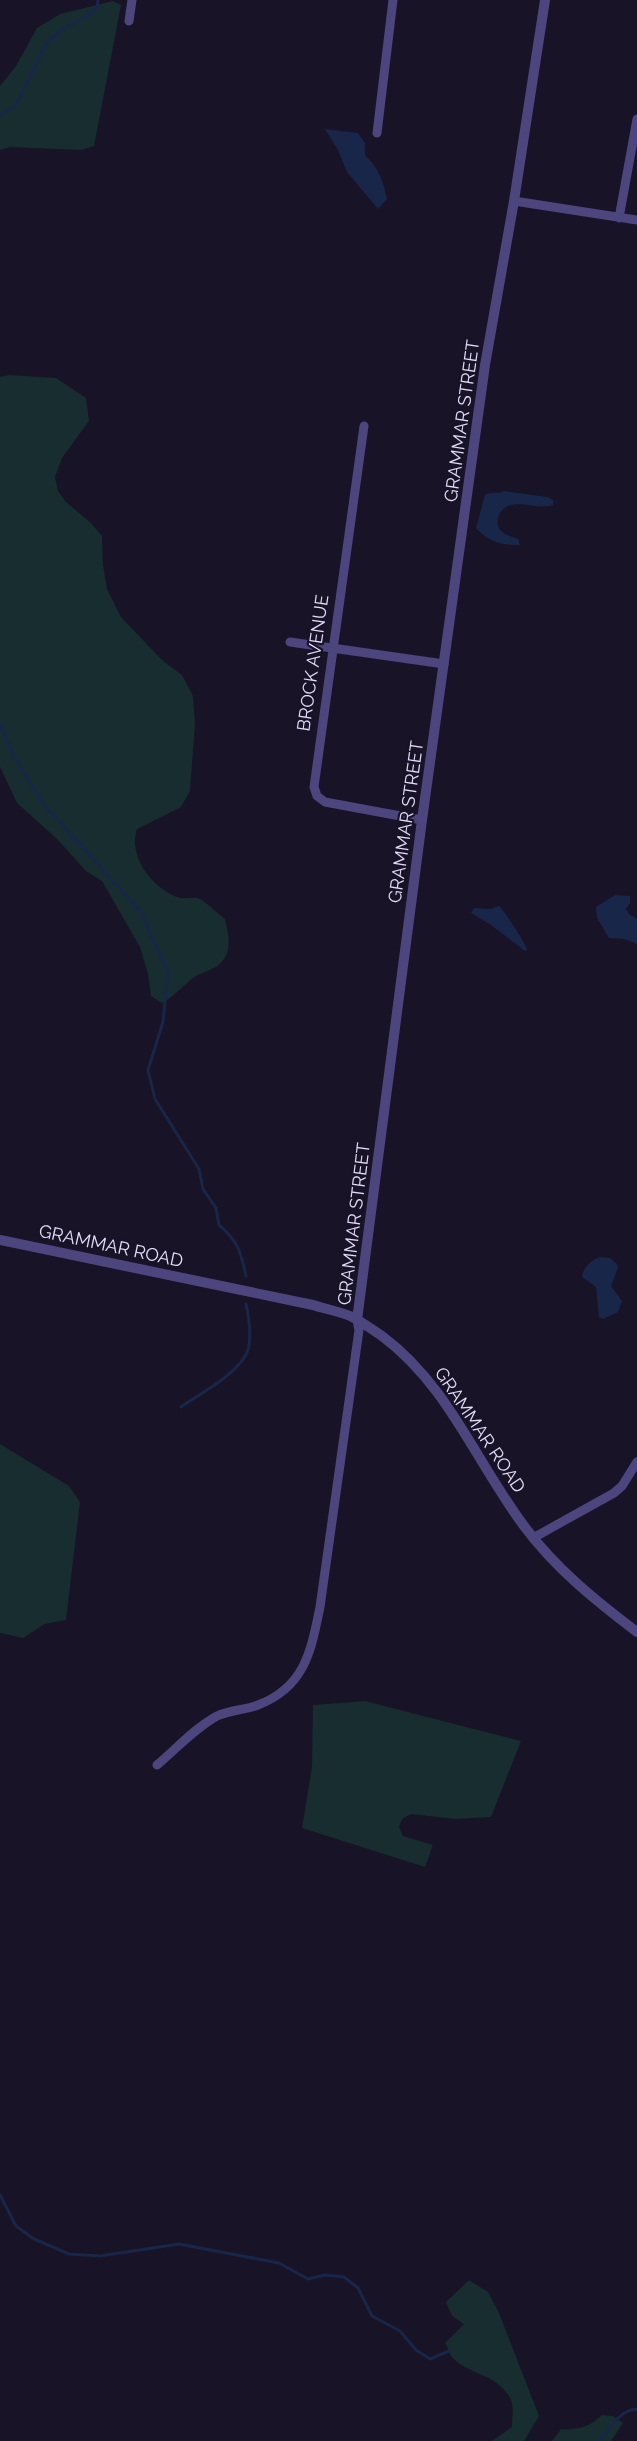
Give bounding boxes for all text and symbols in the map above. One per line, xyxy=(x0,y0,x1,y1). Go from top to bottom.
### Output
street label: GRAMMAR STREET xyxy=(440,339,483,503)
street label: BROCK AVENUE xyxy=(293,593,332,733)
street label: GRAMMAR STREET xyxy=(384,740,427,904)
street label: GRAMMAR STREET xyxy=(333,1142,374,1306)
street label: GRAMMAR ROAD xyxy=(37,1220,185,1271)
street label: GRAMMAR ROAD xyxy=(431,1363,530,1497)

